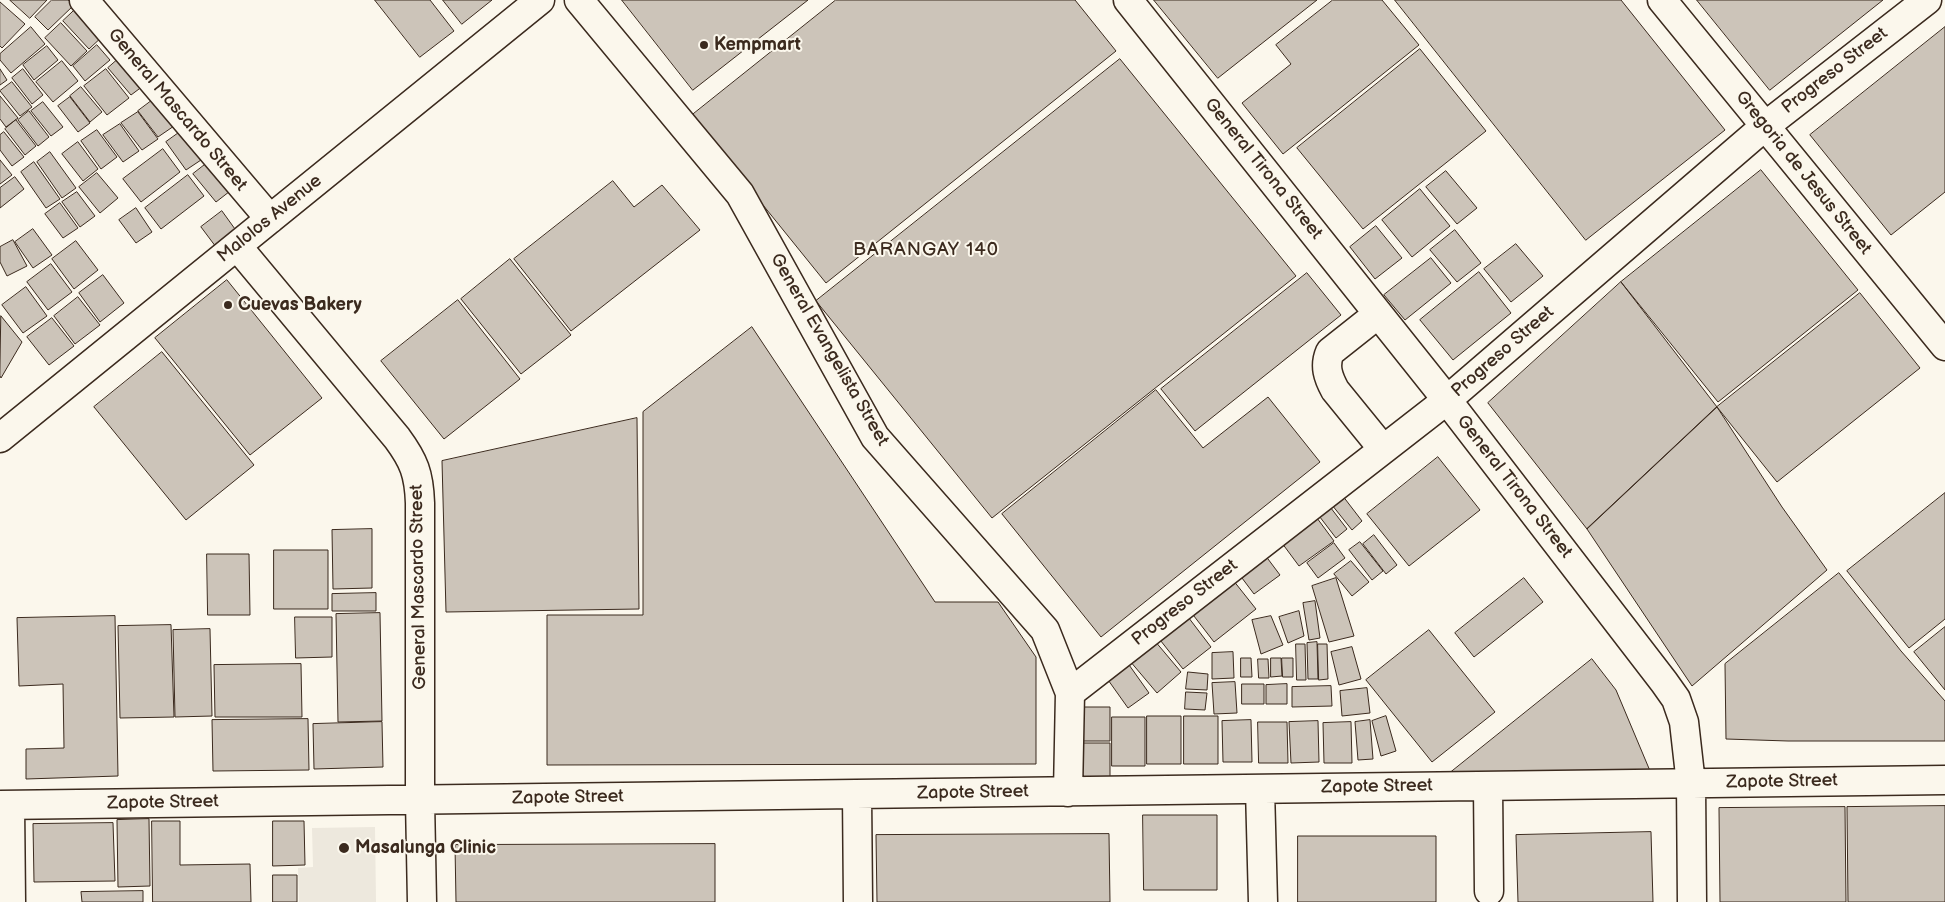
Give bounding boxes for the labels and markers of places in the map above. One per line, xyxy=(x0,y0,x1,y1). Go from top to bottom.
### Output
place label: Kempmart xyxy=(714,34,801,56)
marker: Kempmart xyxy=(698,39,710,51)
place label: Cuevas Bakery xyxy=(238,294,362,316)
marker: Cuevas Bakery xyxy=(222,299,234,311)
place label: Masalunga Clinic xyxy=(355,837,496,859)
marker: Masalunga Clinic xyxy=(337,841,351,855)

